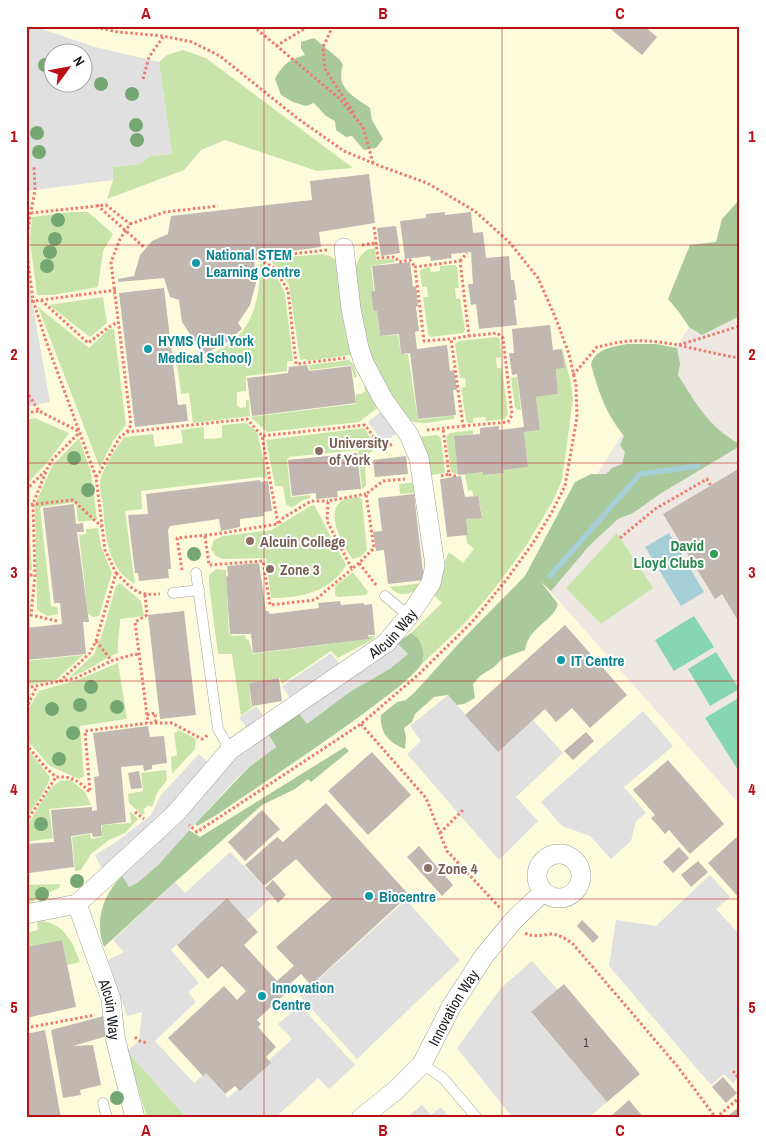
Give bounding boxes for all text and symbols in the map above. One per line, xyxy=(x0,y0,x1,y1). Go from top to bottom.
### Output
text: A xyxy=(141,2,151,24)
text: B xyxy=(378,2,388,24)
text: C xyxy=(615,2,625,24)
north arrow xyxy=(42,42,92,92)
text: N xyxy=(69,53,89,69)
text: 1 xyxy=(10,125,18,147)
text: 1 xyxy=(748,125,756,147)
place label: National STEM Learning Centre xyxy=(206,244,300,282)
marker: National STEM Learning Centre xyxy=(190,257,202,269)
place label: HYMS (Hull York Medical School) xyxy=(158,330,254,368)
text: 2 xyxy=(10,343,18,365)
marker: HYMS (Hull York Medical School) xyxy=(142,343,154,355)
text: 2 xyxy=(748,343,756,365)
place label: University of York xyxy=(329,432,389,470)
marker: University of York xyxy=(313,445,325,457)
place label: Alcuin College xyxy=(260,531,346,552)
marker: Alcuin College xyxy=(244,535,256,547)
place label: David Lloyd Clubs xyxy=(634,535,704,573)
marker: David Lloyd Clubs xyxy=(708,548,720,560)
place label: Zone 3 xyxy=(280,559,320,580)
text: 3 xyxy=(10,561,18,583)
text: 3 xyxy=(748,561,756,583)
marker: Zone 3 xyxy=(264,563,276,575)
street label: Alcuin Way xyxy=(363,604,422,663)
place label: IT Centre xyxy=(571,650,624,671)
marker: IT Centre xyxy=(555,654,567,666)
text: 4 xyxy=(10,778,18,800)
text: 4 xyxy=(748,778,756,800)
place label: Zone 4 xyxy=(438,858,478,879)
marker: Zone 4 xyxy=(422,862,434,874)
place label: Biocentre xyxy=(379,886,436,907)
marker: Biocentre xyxy=(363,890,375,902)
street label: Innovation Way xyxy=(423,964,484,1049)
street label: Alcuin Way xyxy=(94,975,126,1042)
place label: Innovation Centre xyxy=(272,977,334,1015)
marker: Innovation Centre xyxy=(256,990,268,1002)
text: 5 xyxy=(10,996,18,1018)
text: 5 xyxy=(748,996,756,1018)
house number: 1 xyxy=(583,1035,589,1051)
text: A xyxy=(141,1119,151,1141)
text: B xyxy=(378,1119,388,1141)
text: C xyxy=(615,1119,625,1141)

